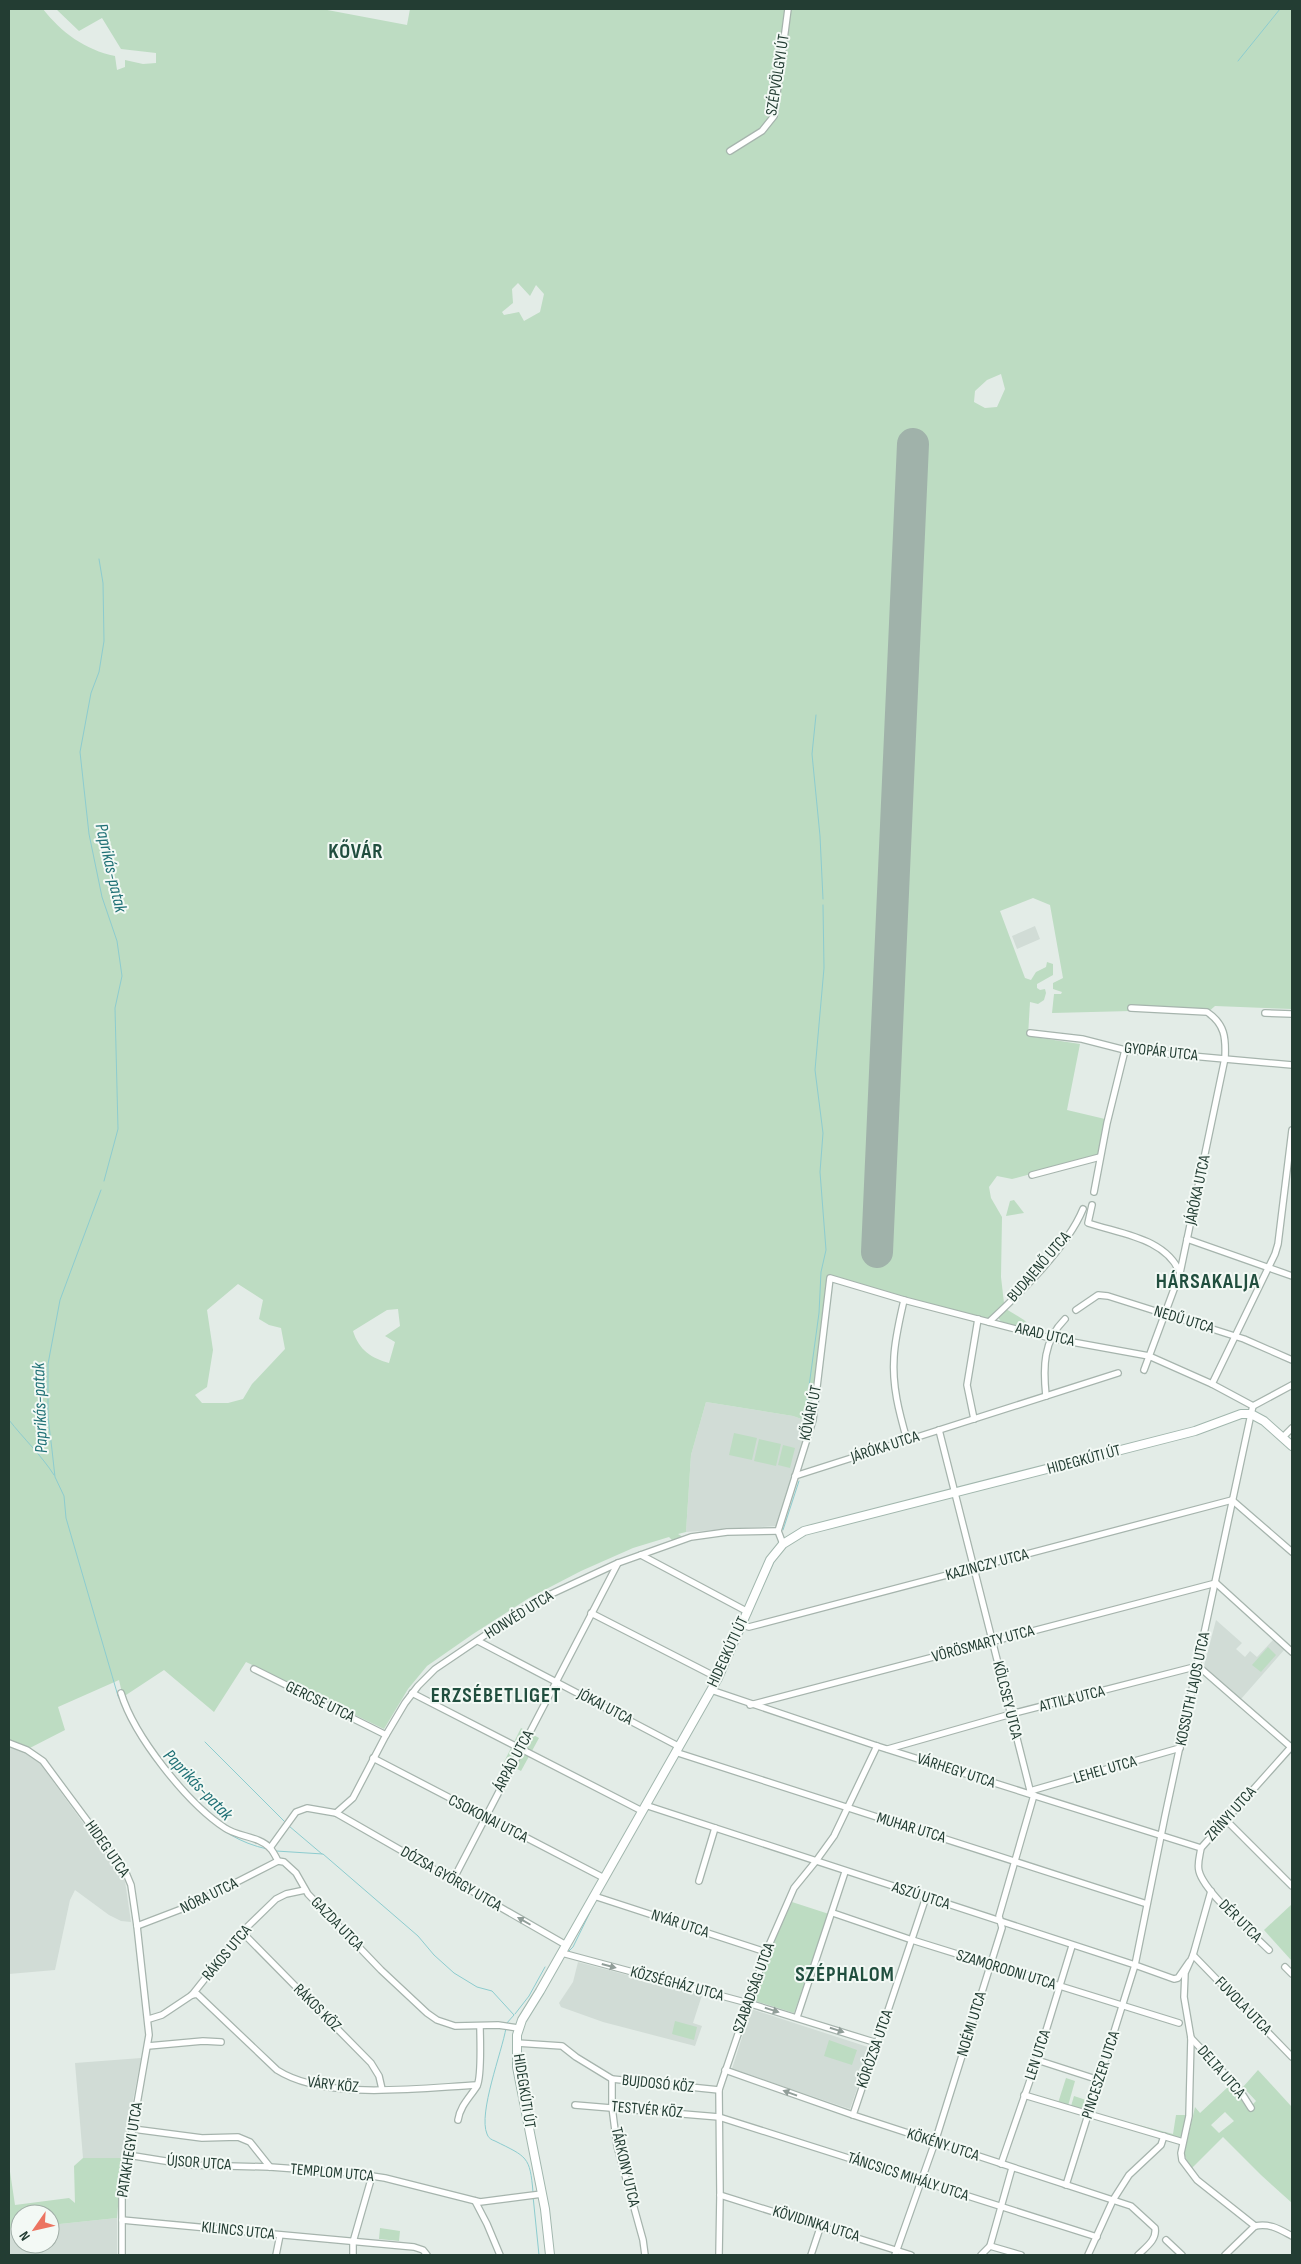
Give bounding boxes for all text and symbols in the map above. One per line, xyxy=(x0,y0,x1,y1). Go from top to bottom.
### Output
street label: SZÉPVÖLGYI ÚT xyxy=(762,32,794,117)
water label: Paprikás-patak xyxy=(91,821,132,916)
district label: KŐVÁR xyxy=(328,839,384,864)
street label: GYOPÁR UTCA xyxy=(1123,1039,1199,1065)
street label: JÁRÓKA UTCA xyxy=(1181,1153,1215,1228)
street label: BUDAJENŐ UTCA xyxy=(1003,1228,1075,1306)
district label: HÁRSAKALJA xyxy=(1156,1269,1260,1294)
street label: NEDŰ UTCA xyxy=(1152,1302,1216,1338)
street label: ARAD UTCA xyxy=(1013,1319,1077,1351)
water label: Paprikás-patak xyxy=(28,1361,52,1454)
street label: KŐVÁRI ÚT xyxy=(796,1383,826,1442)
street label: JÁRÓKA UTCA xyxy=(847,1427,922,1467)
street label: HIDEGKÚTI ÚT xyxy=(1045,1441,1123,1479)
street label: KAZINCZY UTCA xyxy=(944,1545,1031,1585)
street label: HONVÉD UTCA xyxy=(481,1586,557,1643)
street label: HIDEGKÚTI ÚT xyxy=(703,1613,753,1690)
street label: VÖRÖSMARTY UTCA xyxy=(930,1621,1036,1667)
street label: KOSSUTH LAJOS UTCA xyxy=(1172,1630,1214,1748)
street label: KÖLCSEY UTCA xyxy=(988,1659,1026,1741)
street label: GERCSE UTCA xyxy=(282,1677,358,1727)
street label: ATTILA UTCA xyxy=(1036,1682,1107,1717)
district label: ERZSÉBETLIGET xyxy=(431,1683,561,1708)
street label: JÓKAI UTCA xyxy=(573,1684,636,1730)
street label: ÁRPÁD UTCA xyxy=(489,1727,538,1796)
water label: Paprikás-patak xyxy=(159,1745,238,1826)
street label: VÁRHEGY UTCA xyxy=(914,1749,998,1793)
street label: LEHEL UTCA xyxy=(1071,1752,1139,1788)
street label: ZRÍNYI UTCA xyxy=(1202,1783,1260,1845)
street label: CSOKONAI UTCA xyxy=(445,1791,531,1847)
street label: MUHAR UTCA xyxy=(874,1809,948,1848)
street label: HIDEG UTCA xyxy=(81,1817,133,1881)
street label: DÓZSA GYÖRGY UTCA xyxy=(397,1842,505,1916)
street label: NÓRA UTCA xyxy=(177,1874,241,1918)
street label: ASZÚ UTCA xyxy=(889,1877,952,1914)
street label: GAZDA UTCA xyxy=(307,1893,367,1955)
street label: DÉR UTCA xyxy=(1214,1895,1266,1947)
street label: NYÁR UTCA xyxy=(649,1906,711,1942)
one-way arrow xyxy=(517,1917,532,1925)
street label: RÁKOS UTCA xyxy=(198,1921,256,1985)
street label: SZABADSÁG UTCA xyxy=(729,1940,779,2036)
street label: SZAMORODNI UTCA xyxy=(954,1946,1058,1994)
one-way arrow xyxy=(602,1962,617,1970)
street label: KÖZSÉGHÁZ UTCA xyxy=(628,1962,726,2006)
district label: SZÉPHALOM xyxy=(795,1962,895,1987)
street label: FUVOLA UTCA xyxy=(1211,1973,1275,2039)
street label: RÁKOS KÖZ xyxy=(289,1980,345,2036)
street label: NOÉMI UTCA xyxy=(953,1989,991,2059)
one-way arrow xyxy=(765,2007,780,2015)
street label: KŐRÓZSA UTCA xyxy=(853,2007,897,2091)
one-way arrow xyxy=(830,2027,845,2035)
street label: LEN UTCA xyxy=(1021,2027,1055,2083)
street label: PINCESZER UTCA xyxy=(1078,2029,1124,2121)
street label: DELTA UTCA xyxy=(1193,2042,1249,2102)
street label: HIDEGKÚTI ÚT xyxy=(509,2052,539,2130)
street label: BUJDOSÓ KÖZ xyxy=(621,2071,695,2097)
street label: VÁRY KÖZ xyxy=(306,2073,360,2097)
one-way arrow xyxy=(783,2089,798,2096)
street label: TESTVÉR KÖZ xyxy=(611,2097,684,2123)
street label: PATAKHEGYI UTCA xyxy=(113,2101,147,2199)
street label: KÖKÉNY UTCA xyxy=(904,2124,982,2166)
street label: TÁRKONY UTCA xyxy=(607,2125,643,2209)
street label: TÁNCSICS MIHÁLY UTCA xyxy=(845,2148,971,2206)
street label: ÚJSOR UTCA xyxy=(166,2151,232,2175)
street label: TEMPLOM UTCA xyxy=(289,2160,375,2186)
street label: KÖVIDINKA UTCA xyxy=(770,2202,862,2246)
north arrow xyxy=(10,2204,60,2254)
street label: KILINCS UTCA xyxy=(200,2218,276,2244)
text: N xyxy=(15,2228,34,2244)

